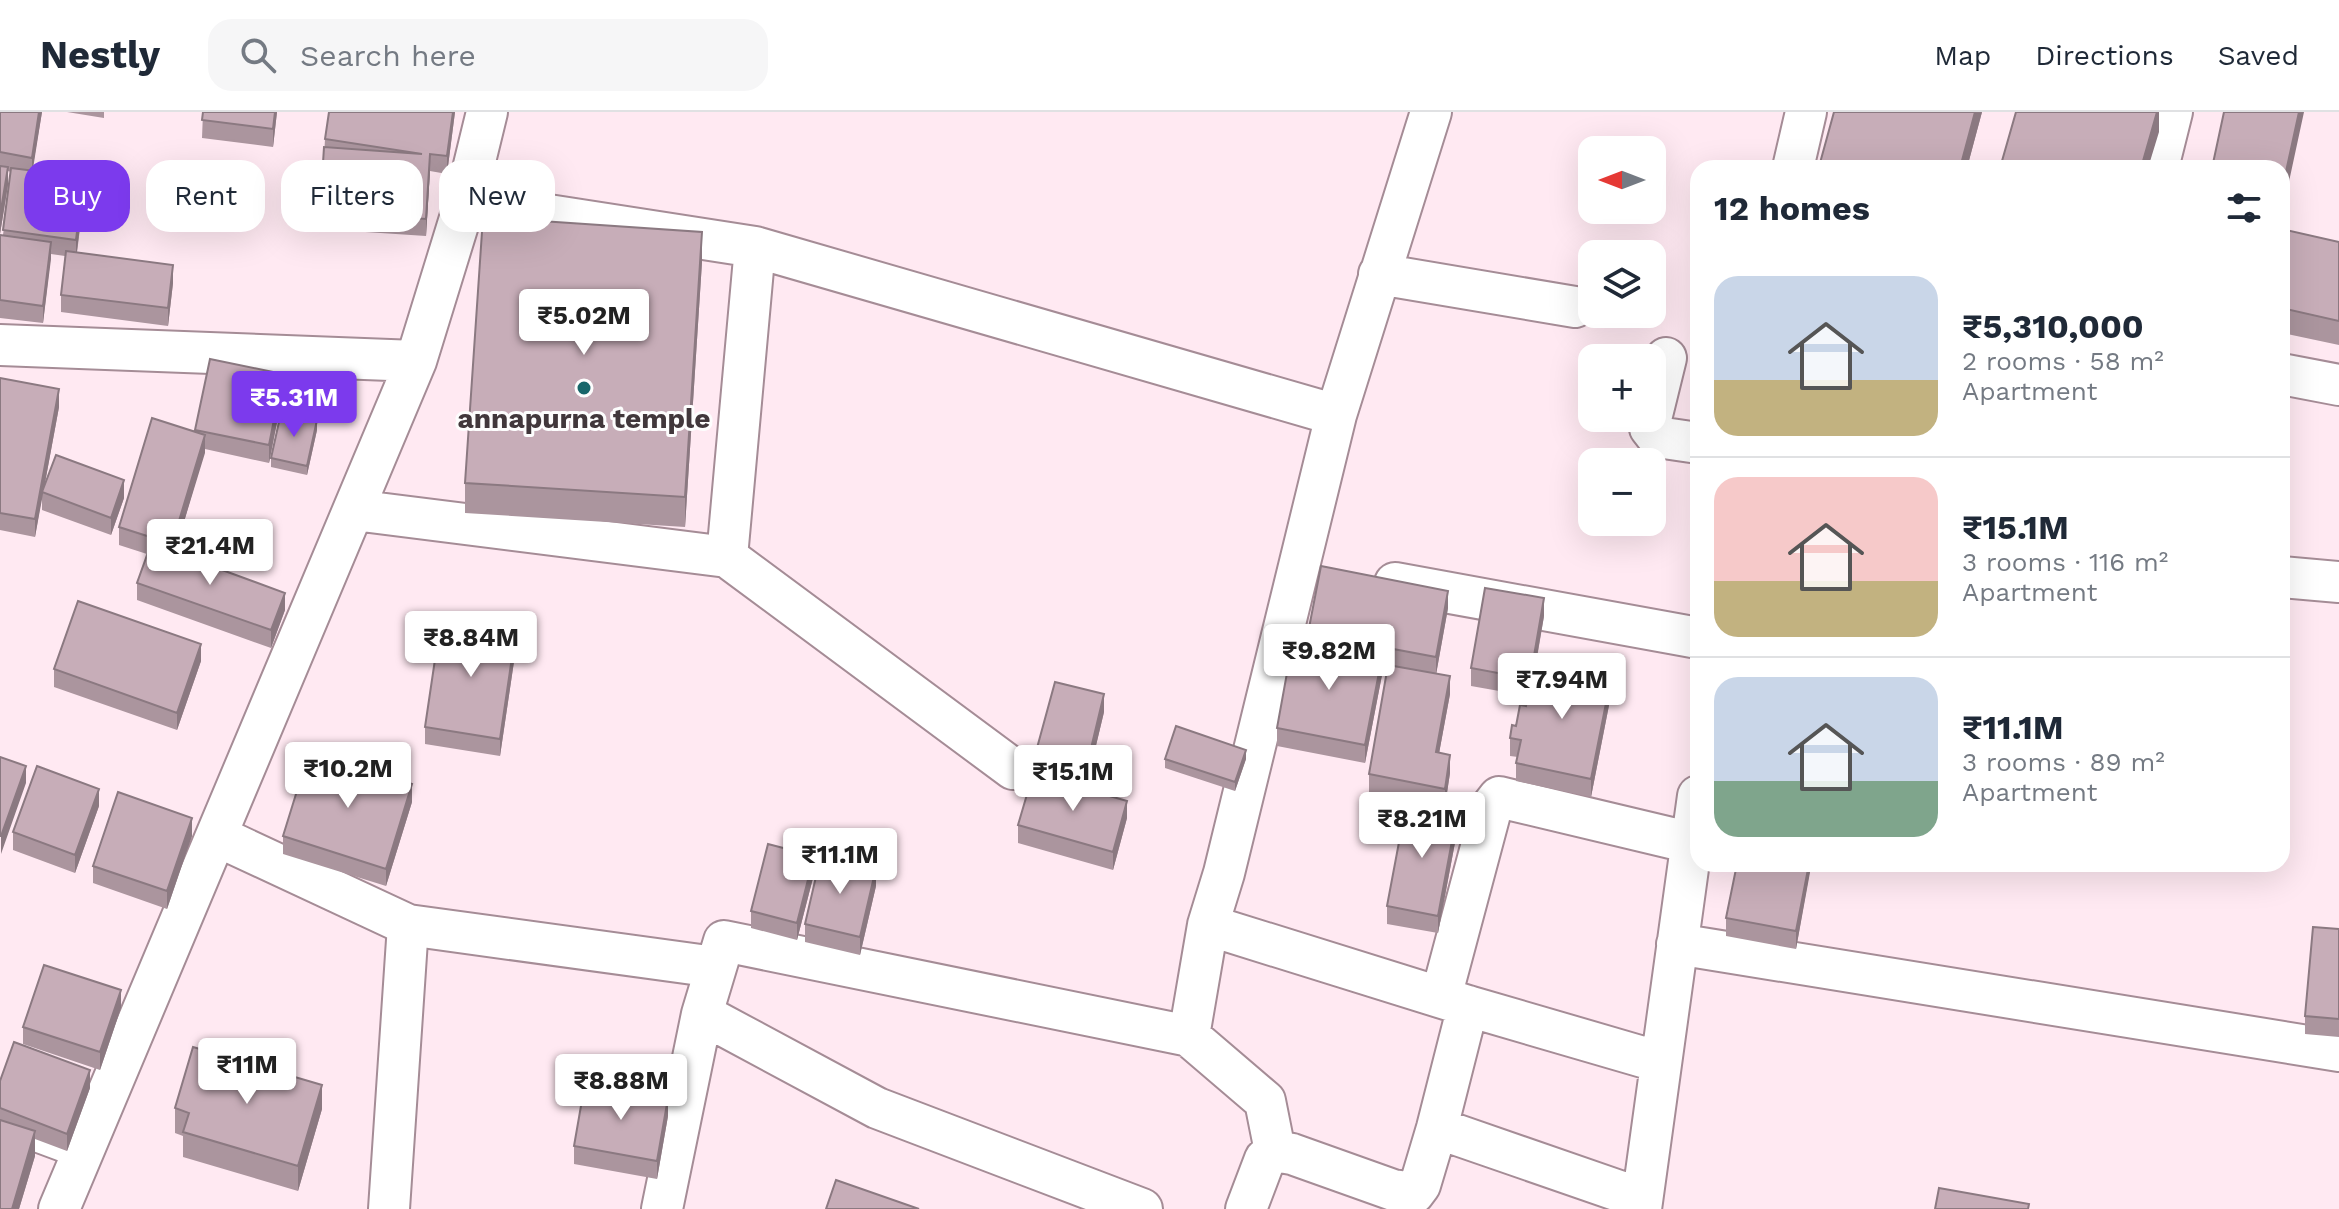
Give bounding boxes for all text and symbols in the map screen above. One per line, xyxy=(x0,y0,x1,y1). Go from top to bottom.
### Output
search box xyxy=(208,19,768,91)
text: Nestly xyxy=(40,33,160,77)
icon: search xyxy=(236,33,280,77)
text: Search here xyxy=(300,38,476,73)
text: Map xyxy=(1934,39,1991,72)
text: Directions xyxy=(2035,39,2174,72)
text: Saved xyxy=(2218,39,2299,72)
north arrow xyxy=(1578,136,1666,224)
map controls xyxy=(1578,136,1666,536)
chip: Buy xyxy=(24,160,130,232)
chip: Rent xyxy=(146,160,265,232)
chip: Filters xyxy=(281,160,423,232)
chip: New xyxy=(439,160,555,232)
icon: filters xyxy=(2222,186,2266,230)
text: 12 homes xyxy=(1714,188,1870,228)
button: layers xyxy=(1578,240,1666,328)
pin: ₹5.02M xyxy=(519,289,649,357)
text: ₹5.02M xyxy=(537,300,631,330)
text: ₹5,310,000 xyxy=(1962,306,2144,346)
icon: home xyxy=(1778,308,1874,404)
button: + xyxy=(1578,344,1666,432)
text: 2 rooms · 58 m² xyxy=(1962,346,2164,376)
pin: ₹5.31M xyxy=(229,371,359,439)
text: Apartment xyxy=(1962,376,2098,406)
marker: annapurna temple xyxy=(575,379,593,397)
text: ₹5.31M xyxy=(250,382,338,412)
place label: annapurna temple xyxy=(458,402,710,435)
button: − xyxy=(1578,448,1666,536)
text: ₹15.1M xyxy=(1962,507,2069,547)
icon: home xyxy=(1778,509,1874,605)
pin: ₹21.4M xyxy=(145,519,275,587)
text: ₹21.4M xyxy=(165,530,255,560)
text: 3 rooms · 116 m² xyxy=(1962,547,2168,577)
text: Apartment xyxy=(1962,577,2098,607)
pin: ₹8.84M xyxy=(406,611,536,679)
text: ₹8.84M xyxy=(423,622,519,652)
pin: ₹9.82M xyxy=(1264,624,1394,692)
text: ₹9.82M xyxy=(1282,635,1376,665)
pin: ₹7.94M xyxy=(1497,653,1627,721)
text: ₹7.94M xyxy=(1516,664,1608,694)
text: ₹11.1M xyxy=(1962,707,2064,747)
icon: home xyxy=(1778,709,1874,805)
pin: ₹10.2M xyxy=(283,742,413,810)
pin: ₹15.1M xyxy=(1008,745,1138,813)
text: 3 rooms · 89 m² xyxy=(1962,747,2165,777)
text: ₹10.2M xyxy=(303,753,393,783)
text: ₹15.1M xyxy=(1032,756,1114,786)
text: Apartment xyxy=(1962,777,2098,807)
pin: ₹8.21M xyxy=(1357,792,1487,860)
text: ₹8.21M xyxy=(1377,803,1467,833)
pin: ₹11.1M xyxy=(775,828,905,896)
text: ₹11.1M xyxy=(801,839,879,869)
pin: ₹11M xyxy=(200,1038,294,1106)
text: ₹11M xyxy=(216,1049,278,1079)
pin: ₹8.88M xyxy=(556,1054,686,1122)
text: ₹8.88M xyxy=(573,1065,669,1095)

